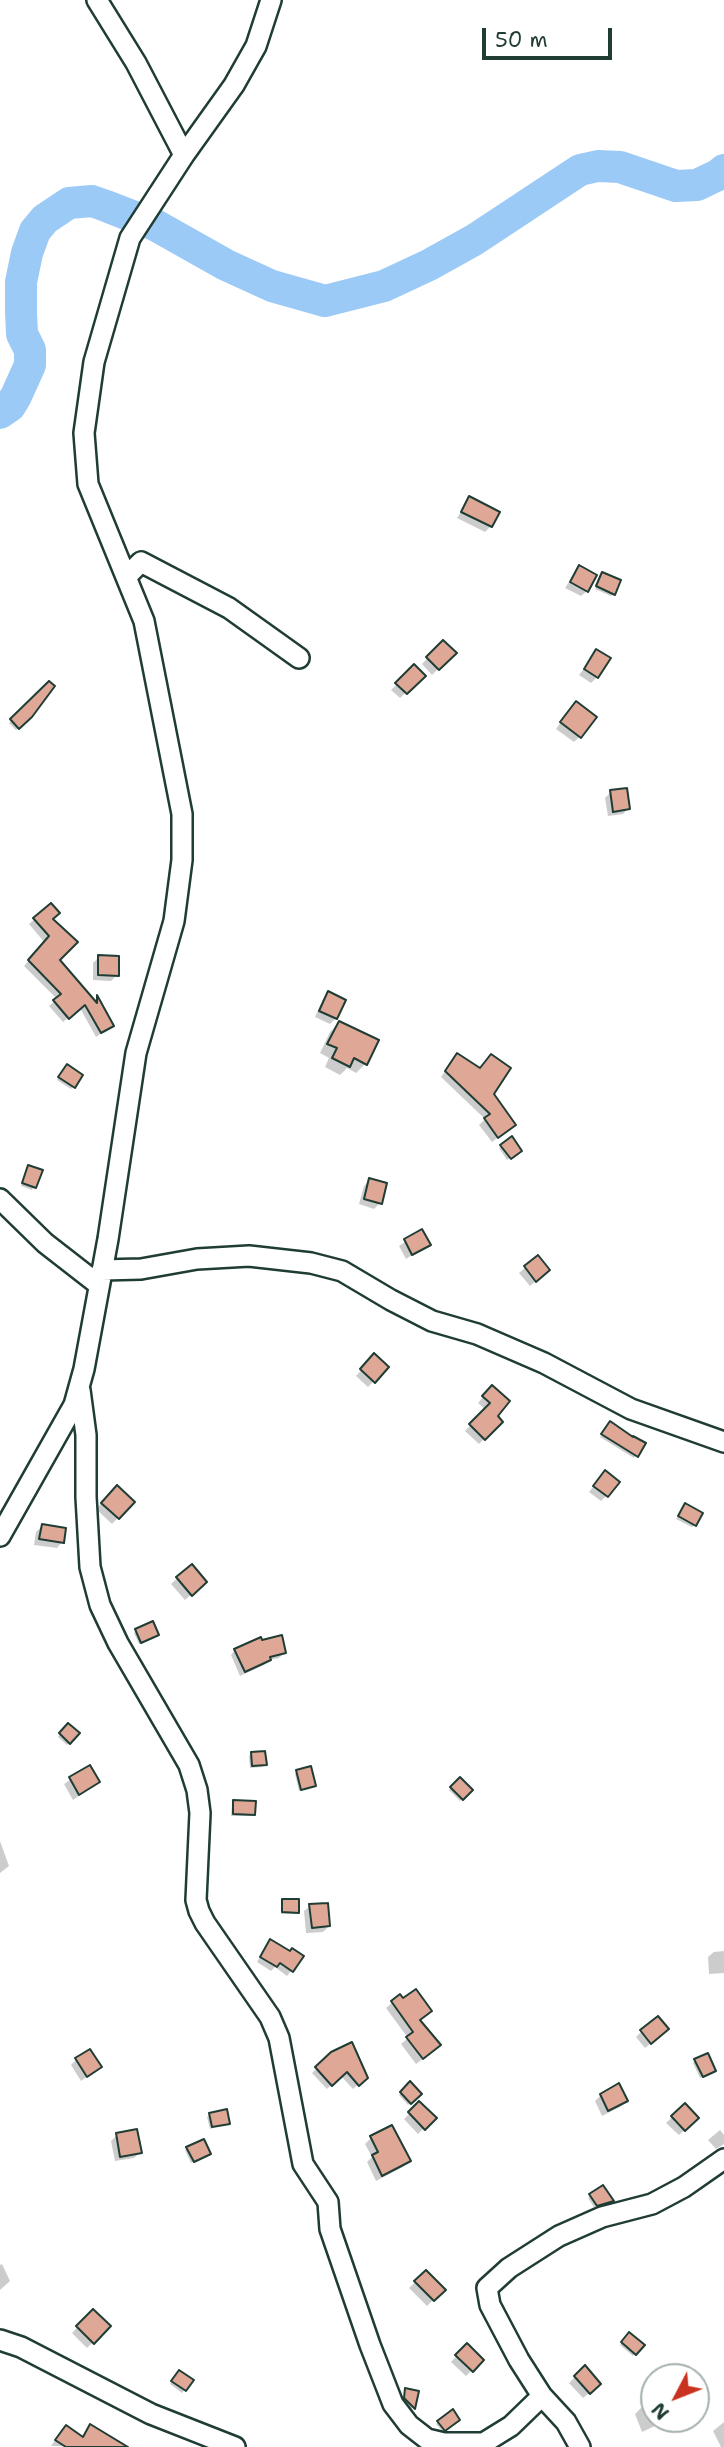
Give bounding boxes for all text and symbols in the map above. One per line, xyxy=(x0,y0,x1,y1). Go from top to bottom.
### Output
scale bar xyxy=(486,14,616,58)
text: 50 m xyxy=(495,26,548,54)
north arrow xyxy=(640,2363,710,2433)
text: N xyxy=(646,2397,675,2425)

